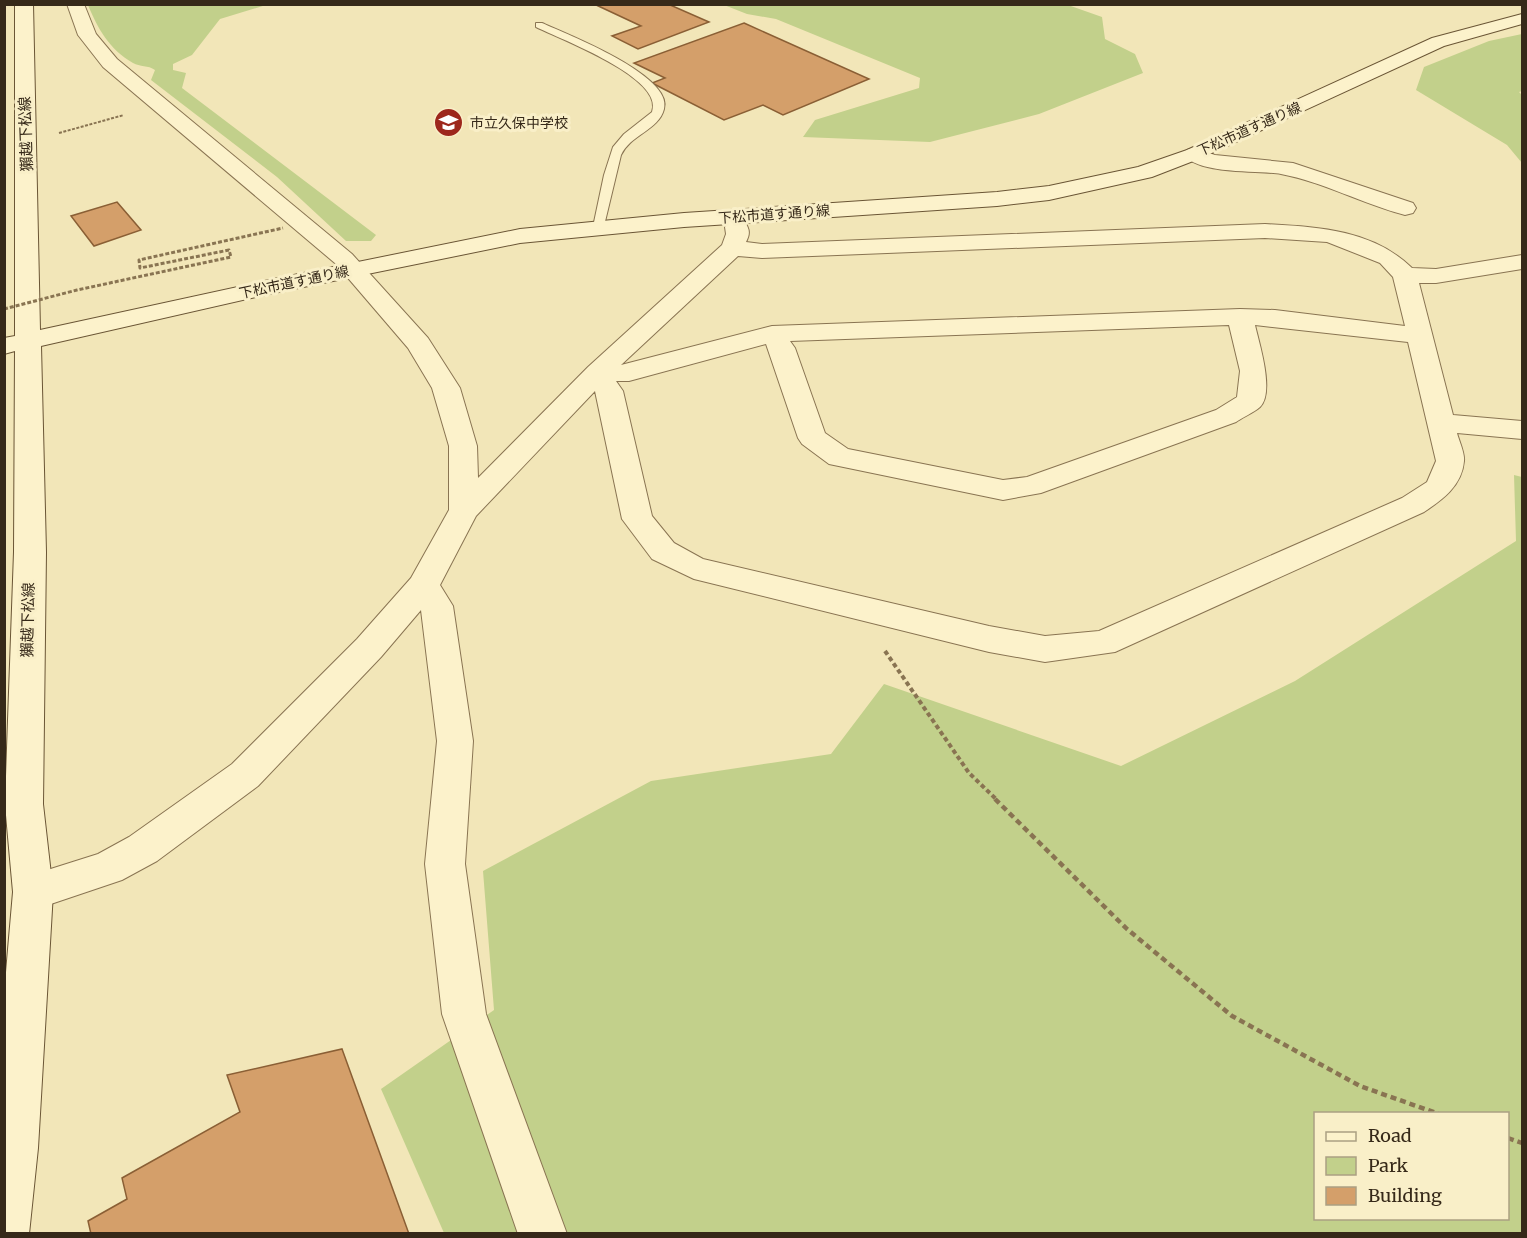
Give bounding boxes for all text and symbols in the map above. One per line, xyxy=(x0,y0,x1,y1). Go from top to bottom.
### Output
street label: 獺越下松線 xyxy=(15,96,36,172)
street label: 下松市道す通り線 xyxy=(1194,98,1304,160)
school or university icon: 市立久保中学校 xyxy=(433,107,465,139)
place label: 市立久保中学校 xyxy=(470,114,568,132)
street label: 下松市道す通り線 xyxy=(718,201,830,227)
street label: 下松市道す通り線 xyxy=(237,262,351,302)
street label: 獺越下松線 xyxy=(17,582,38,658)
legend xyxy=(1314,1112,1509,1220)
text: Road xyxy=(1368,1124,1412,1147)
text: Park xyxy=(1368,1154,1409,1177)
text: Building xyxy=(1368,1184,1442,1207)

